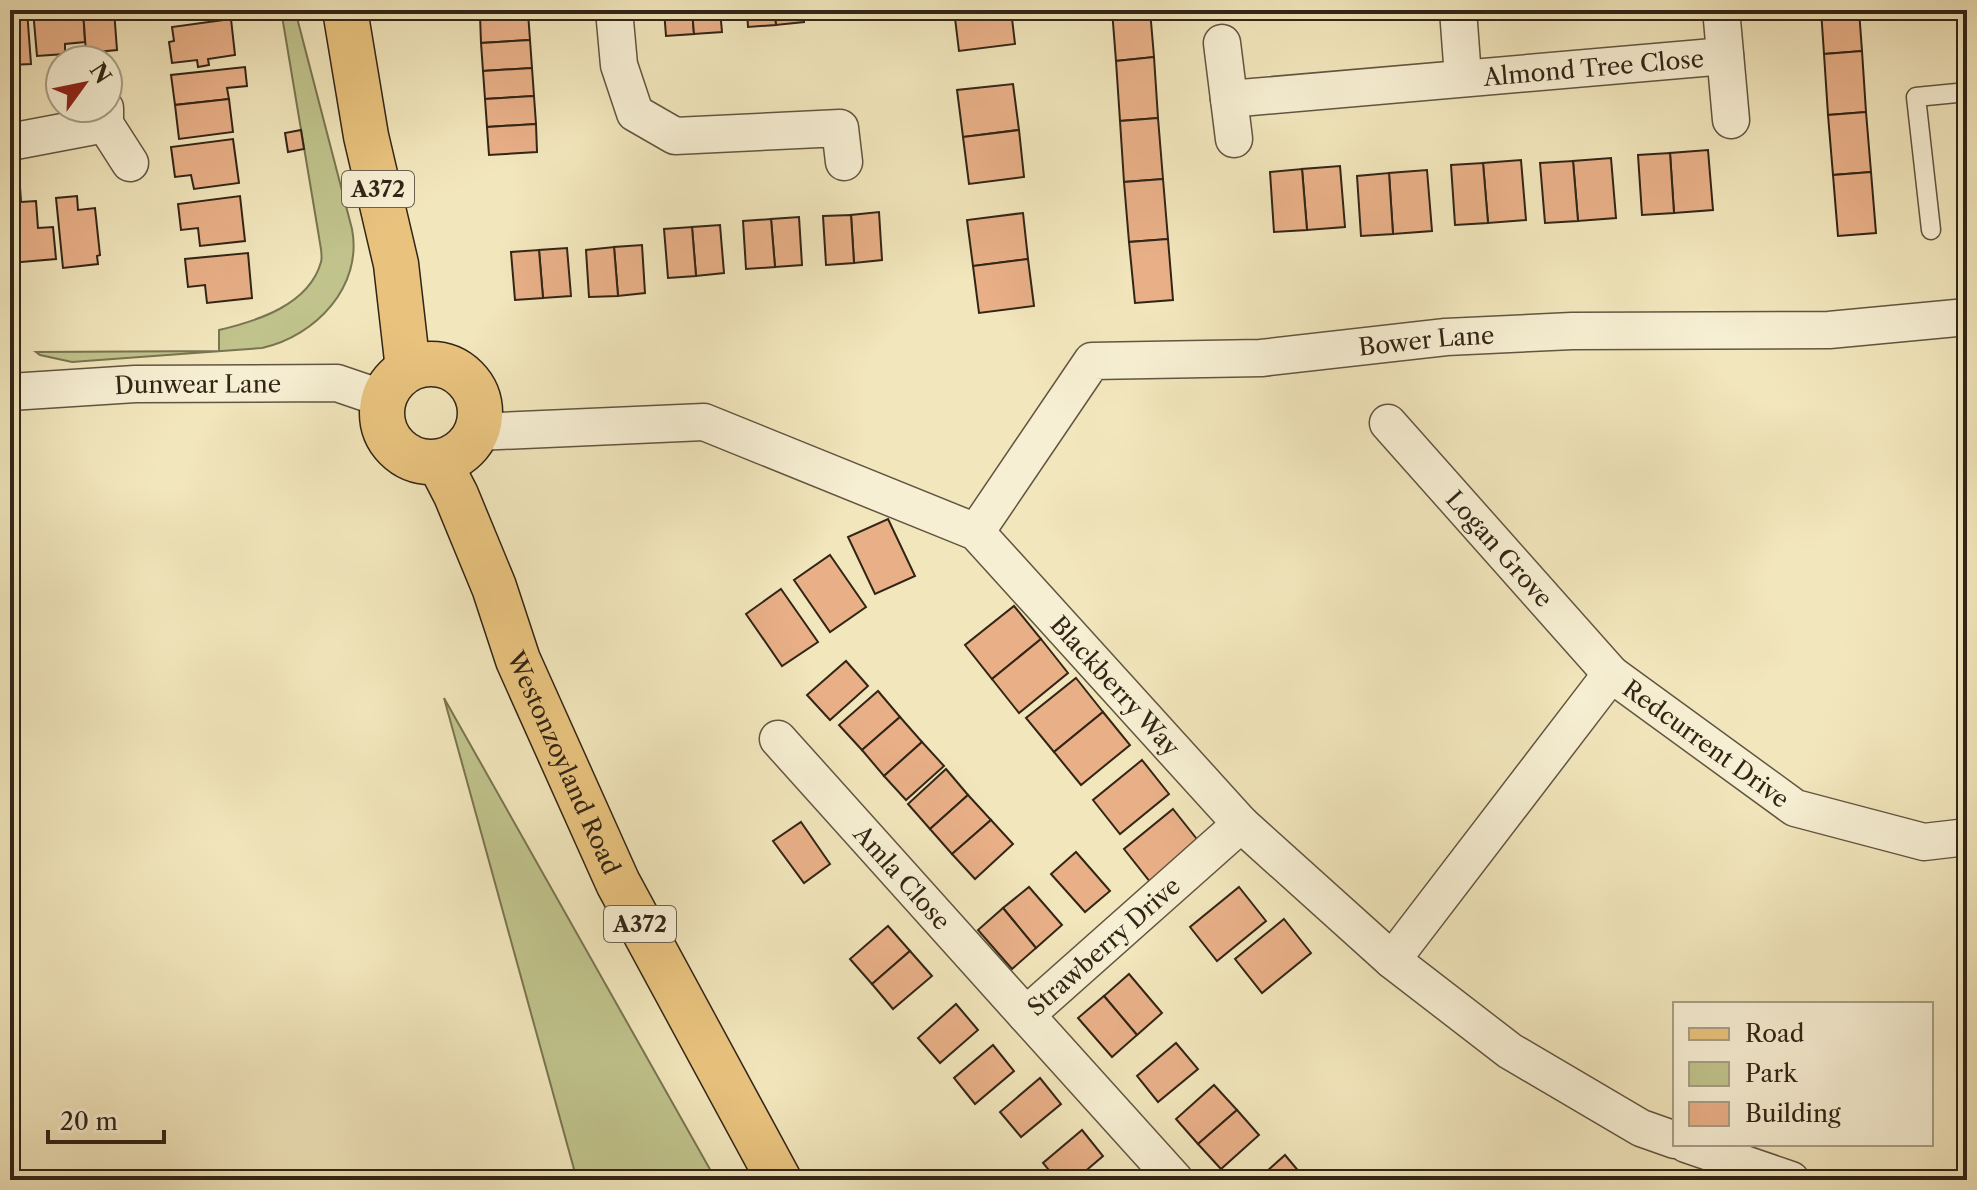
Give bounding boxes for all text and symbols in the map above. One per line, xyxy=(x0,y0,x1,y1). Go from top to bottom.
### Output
street label: Almond Tree Close xyxy=(1481,43,1705,91)
north arrow xyxy=(44,44,124,124)
text: N xyxy=(84,58,117,89)
road number: A372 xyxy=(342,171,414,207)
street label: Bower Lane xyxy=(1357,320,1495,361)
street label: Dunwear Lane xyxy=(113,369,281,400)
street label: Logan Grove xyxy=(1440,484,1559,613)
street label: Blackberry Way xyxy=(1045,610,1187,762)
street label: Westonzoyland Road xyxy=(501,646,627,879)
street label: Redcurrent Drive xyxy=(1617,673,1795,814)
street label: Amla Close xyxy=(847,818,957,936)
street label: Strawberry Drive xyxy=(1021,871,1186,1022)
road number: A372 xyxy=(604,906,676,942)
legend xyxy=(1673,1002,1933,1146)
text: Road xyxy=(1745,1019,1805,1048)
text: Park xyxy=(1745,1059,1798,1088)
scale bar xyxy=(48,1094,164,1144)
text: Building xyxy=(1745,1099,1841,1128)
text: 20 m xyxy=(60,1107,118,1136)

